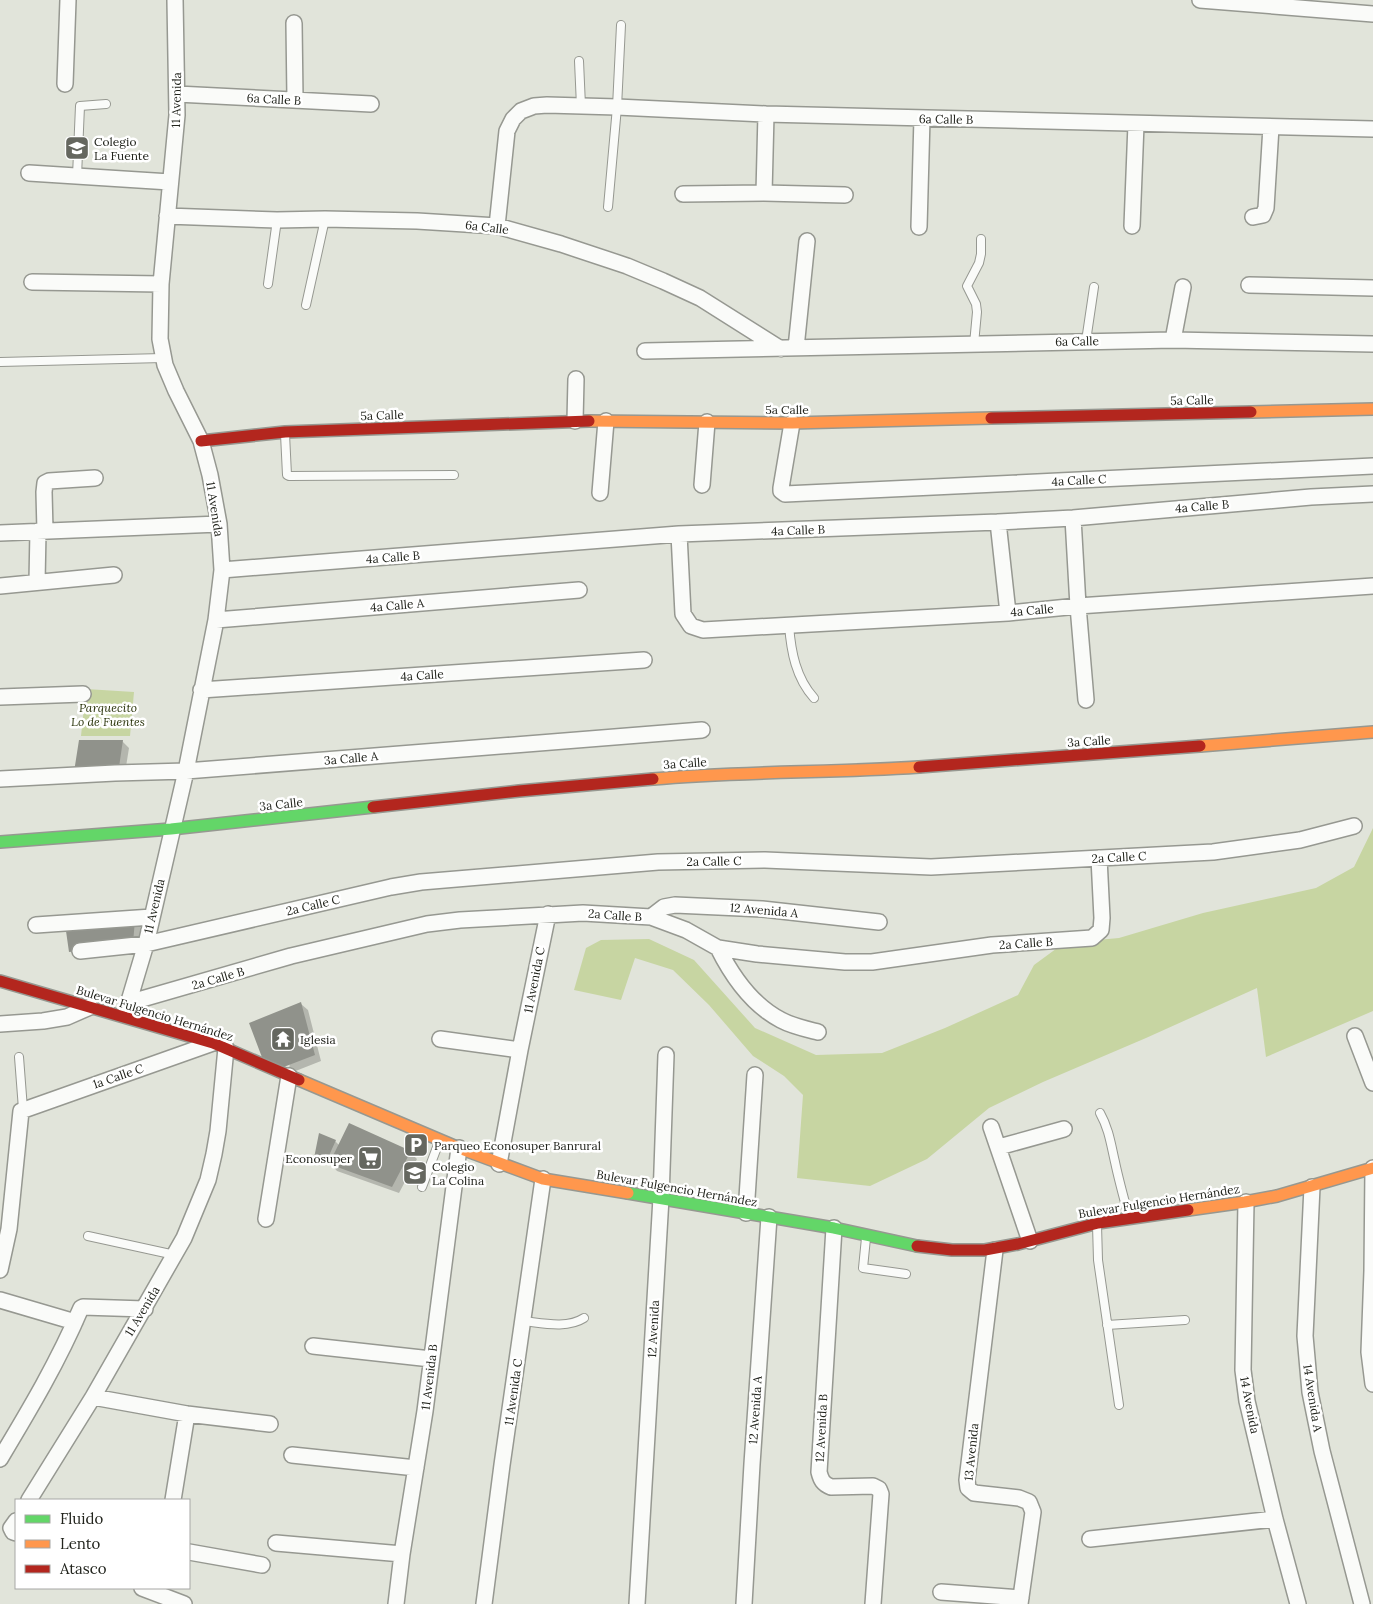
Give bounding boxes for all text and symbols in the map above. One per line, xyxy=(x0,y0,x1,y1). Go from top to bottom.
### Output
street label: 11 Avenida xyxy=(168,72,184,128)
street label: 6a Calle B xyxy=(246,90,302,108)
street label: 6a Calle B xyxy=(919,111,973,127)
place label: Colegio La Fuente xyxy=(94,134,149,163)
school or university icon: Colegio La Fuente xyxy=(64,135,90,161)
street label: 6a Calle xyxy=(464,217,510,237)
street label: 6a Calle xyxy=(1055,333,1100,349)
street label: 5a Calle xyxy=(1170,392,1214,408)
street label: 5a Calle xyxy=(765,402,809,417)
street label: 5a Calle xyxy=(360,407,404,423)
street label: 4a Calle C xyxy=(1051,471,1107,489)
street label: 11 Avenida xyxy=(203,480,227,538)
street label: 4a Calle B xyxy=(1174,496,1230,516)
street label: 4a Calle B xyxy=(771,522,825,538)
street label: 4a Calle B xyxy=(365,548,421,566)
street label: 4a Calle A xyxy=(369,595,425,615)
street label: 4a Calle xyxy=(1010,601,1055,619)
street label: 4a Calle xyxy=(400,666,445,684)
park label: Parquecito Lo de Fuentes xyxy=(71,700,145,729)
street label: 3a Calle xyxy=(1067,732,1112,750)
street label: 3a Calle A xyxy=(323,748,379,768)
street label: 3a Calle xyxy=(663,754,708,772)
street label: 3a Calle xyxy=(259,794,304,814)
street label: 2a Calle C xyxy=(1091,848,1147,866)
street label: 2a Calle C xyxy=(686,853,742,869)
street label: 11 Avenida xyxy=(140,877,168,935)
street label: 2a Calle C xyxy=(285,891,342,918)
street label: 12 Avenida A xyxy=(729,900,799,920)
street label: 2a Calle B xyxy=(588,906,642,924)
street label: 2a Calle B xyxy=(999,934,1053,952)
street label: 11 Avenida C xyxy=(520,945,548,1014)
street label: 2a Calle B xyxy=(190,963,246,993)
street label: Bulevar Fulgencio Hernández xyxy=(75,982,235,1044)
temple icon: Iglesia xyxy=(270,1026,296,1052)
place label: Iglesia xyxy=(300,1032,336,1047)
street label: 1a Calle C xyxy=(91,1060,146,1092)
parking icon: Parqueo Econosuper Banrural xyxy=(403,1132,429,1158)
place label: Parqueo Econosuper Banrural xyxy=(434,1138,601,1153)
supermarket icon: Econosuper xyxy=(357,1145,383,1171)
place label: Econosuper xyxy=(285,1151,353,1166)
place label: Colegio La Colina xyxy=(432,1159,484,1188)
school or university icon: Colegio La Colina xyxy=(402,1160,428,1186)
street label: Bulevar Fulgencio Hernández xyxy=(595,1166,759,1210)
street label: Bulevar Fulgencio Hernández xyxy=(1077,1181,1241,1221)
street label: 11 Avenida xyxy=(121,1283,163,1339)
street label: 12 Avenida xyxy=(644,1300,662,1358)
street label: 11 Avenida B xyxy=(418,1343,440,1411)
street label: 11 Avenida C xyxy=(501,1357,525,1426)
street label: 14 Avenida A xyxy=(1300,1363,1326,1433)
street label: 12 Avenida A xyxy=(745,1375,765,1445)
street label: 14 Avenida xyxy=(1237,1375,1263,1435)
street label: 12 Avenida B xyxy=(812,1393,830,1463)
street label: 13 Avenida xyxy=(961,1422,981,1482)
legend xyxy=(15,1499,190,1589)
text: Fluido xyxy=(60,1509,103,1528)
text: Lento xyxy=(60,1534,101,1553)
text: Atasco xyxy=(59,1559,107,1578)

